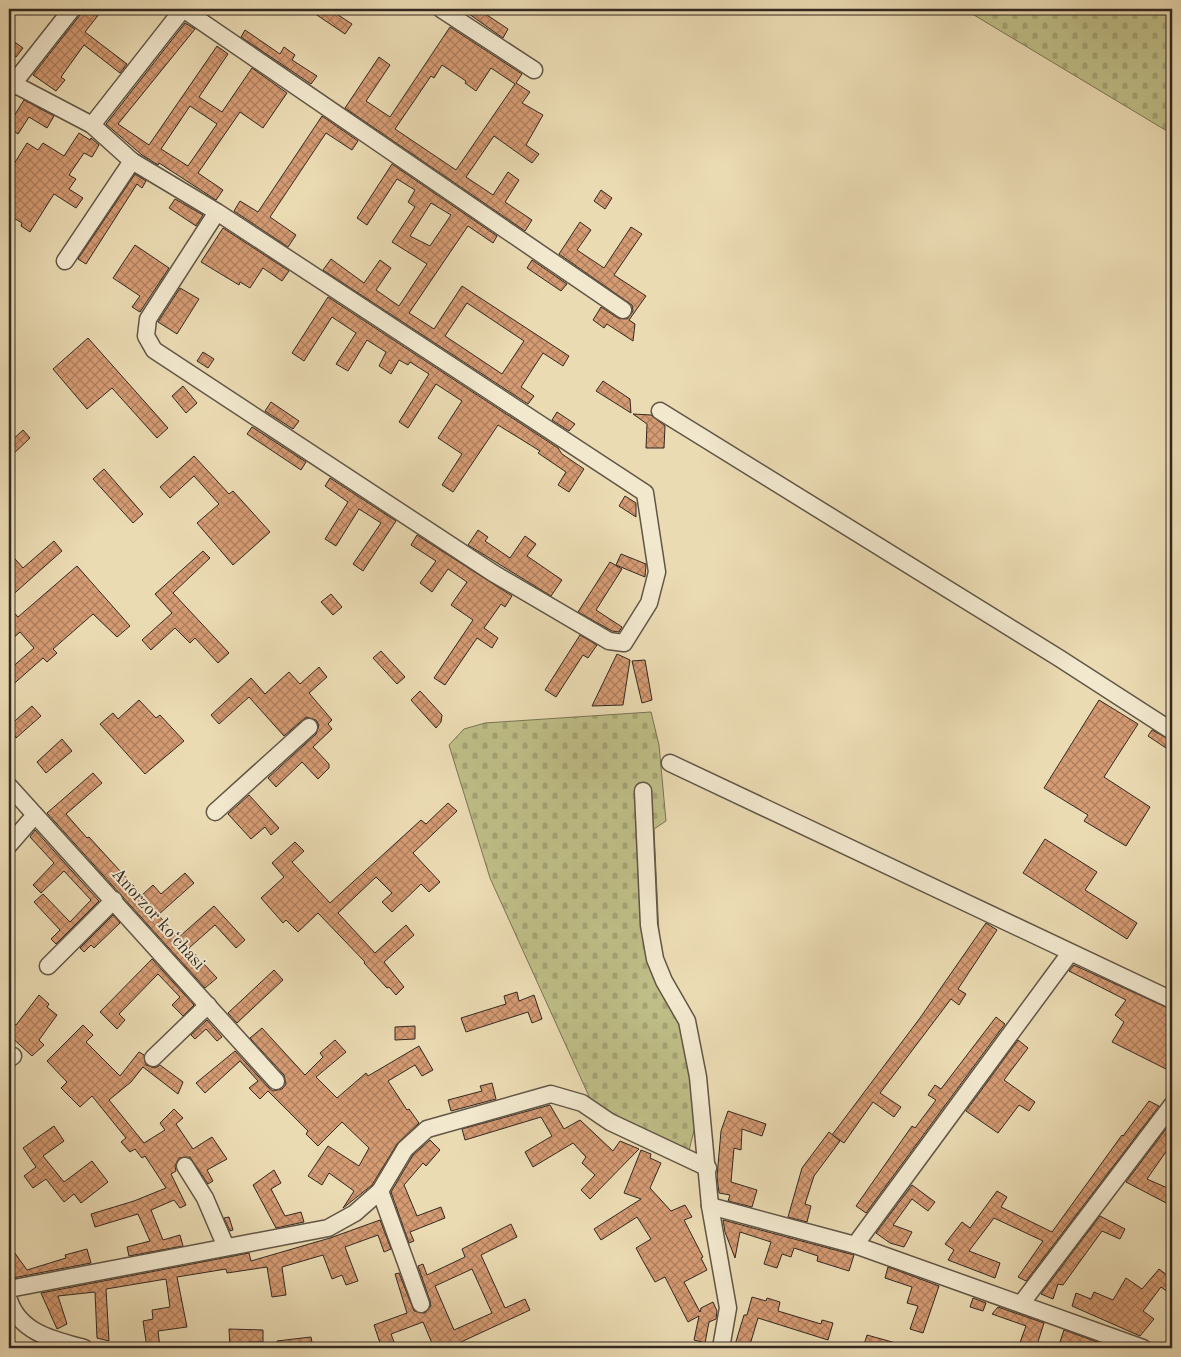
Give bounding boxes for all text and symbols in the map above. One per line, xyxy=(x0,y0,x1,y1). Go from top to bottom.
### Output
street label: Anorzor koʻchasi xyxy=(108,865,208,973)

